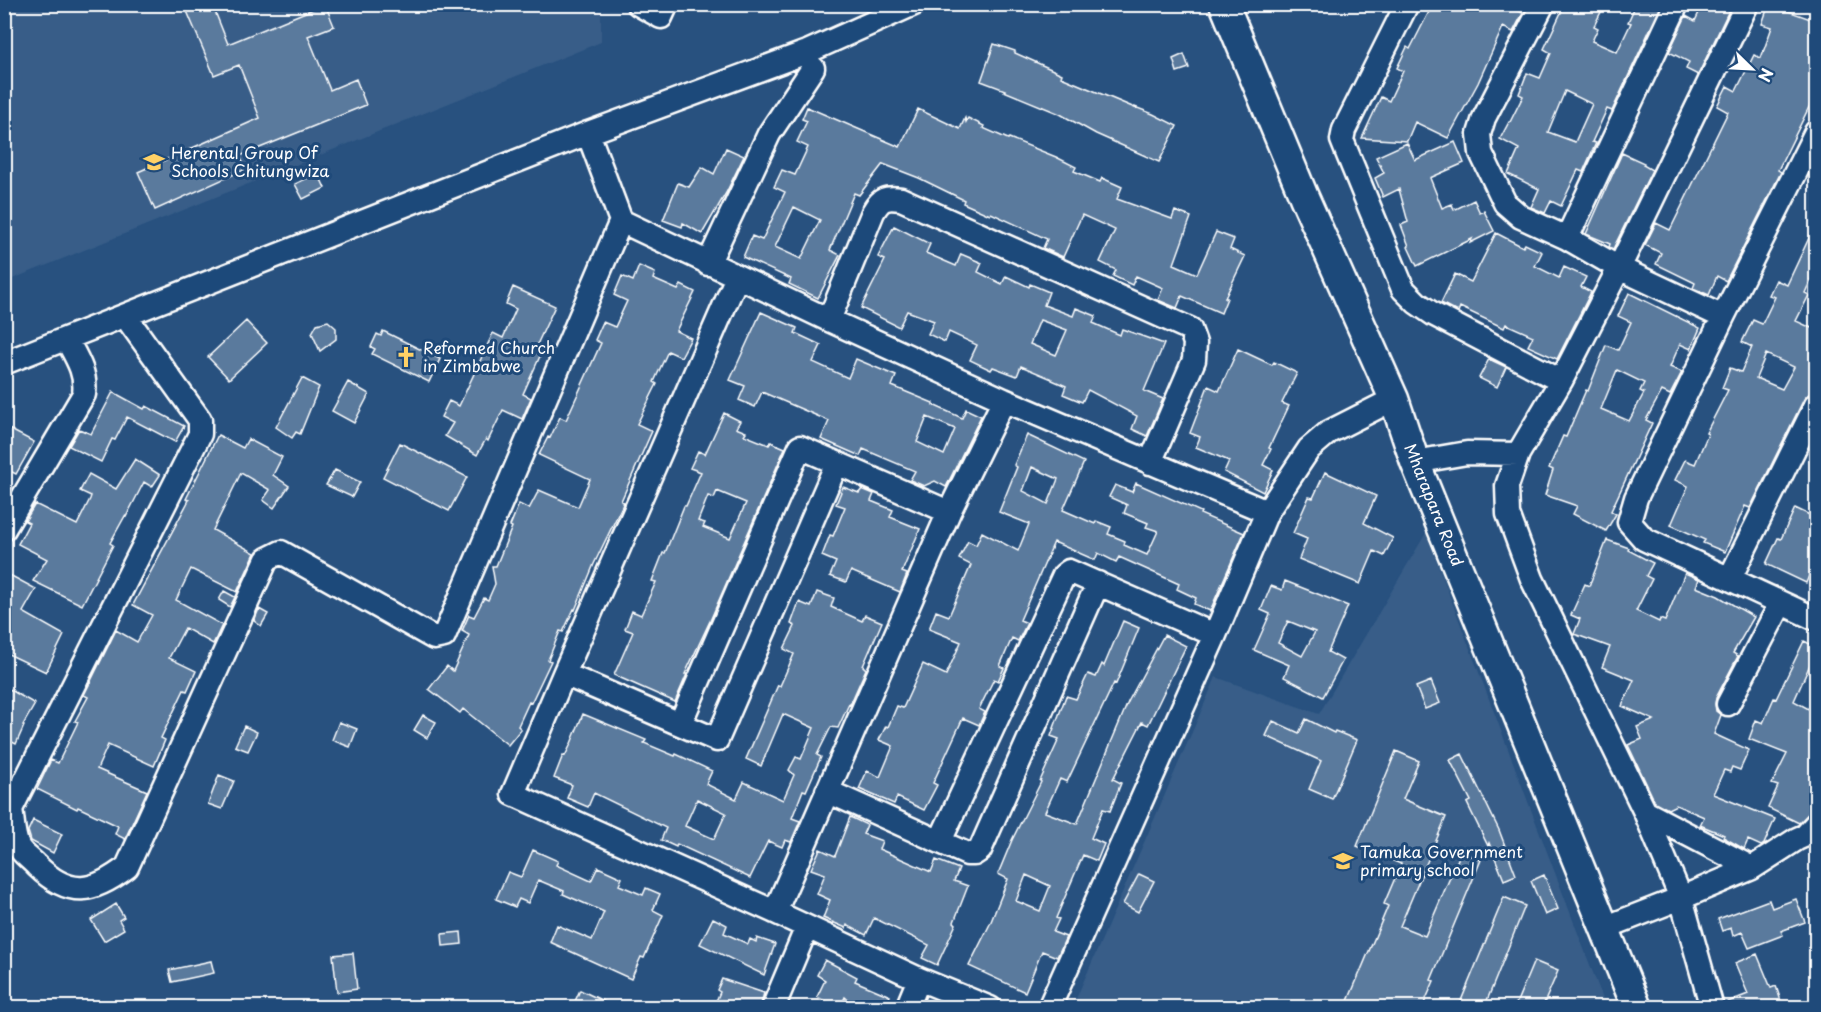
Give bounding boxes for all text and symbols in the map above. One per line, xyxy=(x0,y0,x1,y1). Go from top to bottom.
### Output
north arrow xyxy=(1722,39,1782,99)
text: N xyxy=(1753,65,1780,86)
place label: Herental Group Of Schools Chitungwiza xyxy=(171,140,329,182)
school or university icon: Herental Group Of Schools Chitungwiza xyxy=(142,150,166,174)
place label: Reformed Church in Zimbabwe xyxy=(423,335,555,377)
church icon: Reformed Church in Zimbabwe xyxy=(394,345,418,369)
street label: Mharapara Road xyxy=(1399,440,1471,570)
place label: Tamuka Government primary school xyxy=(1360,839,1523,881)
school or university icon: Tamuka Government primary school xyxy=(1331,849,1355,873)

